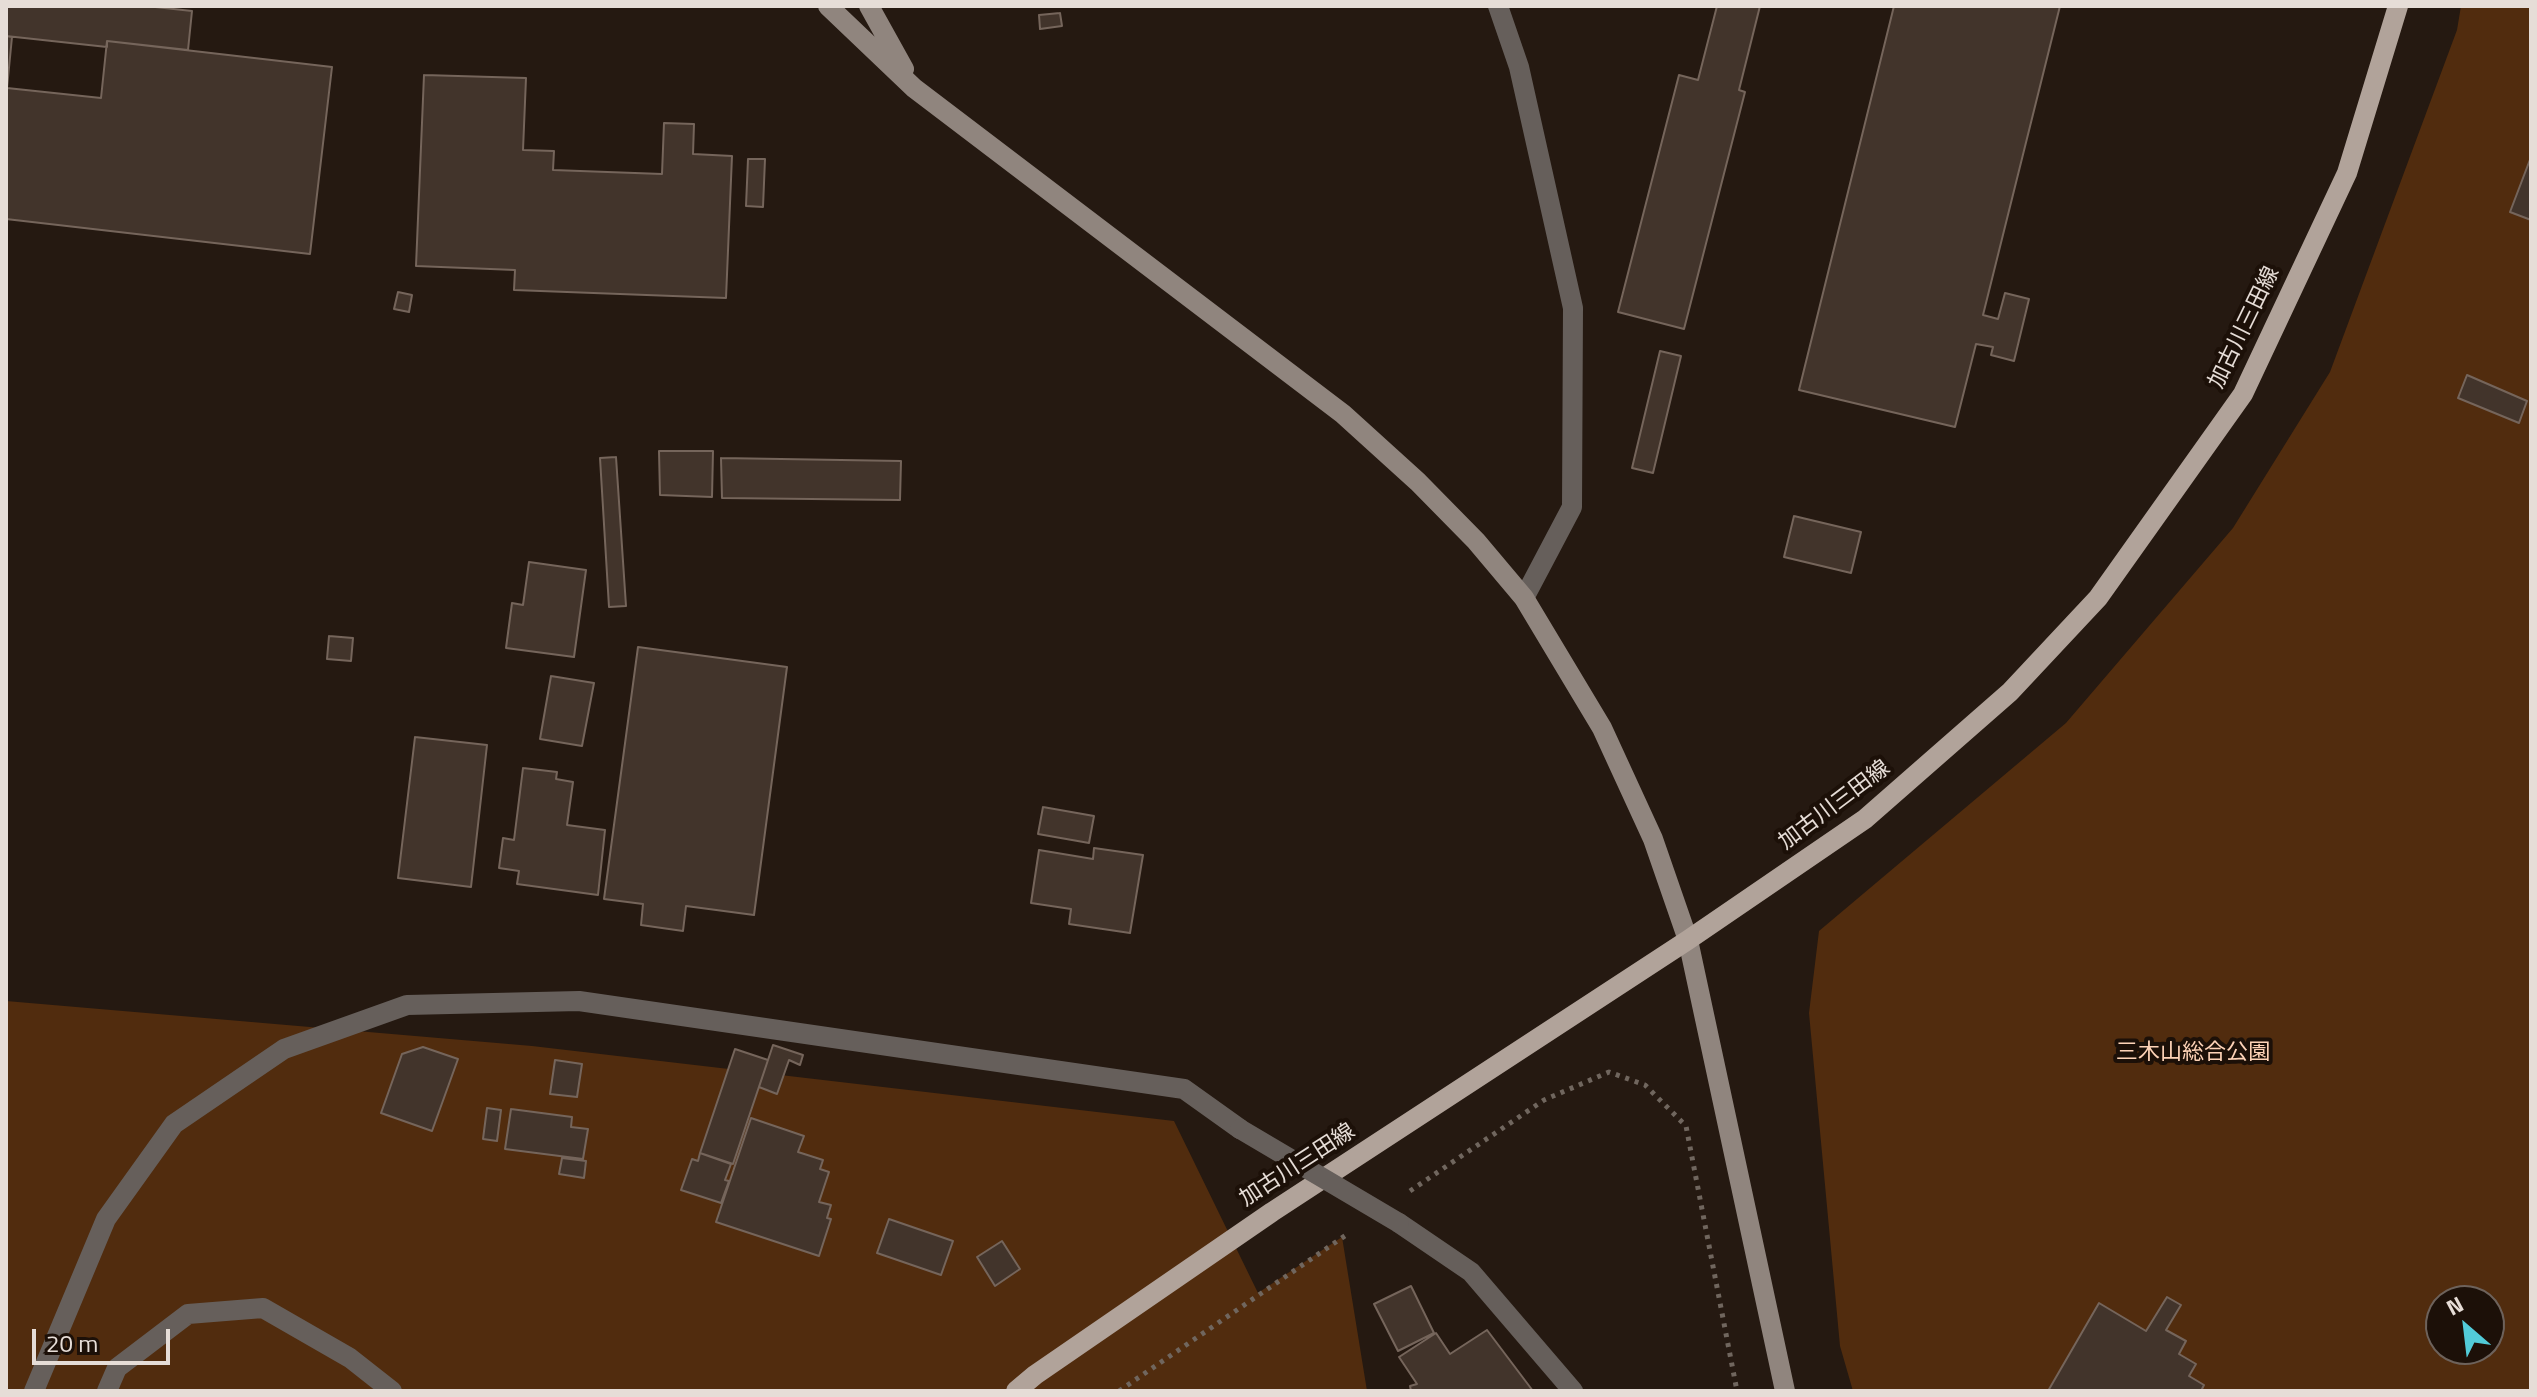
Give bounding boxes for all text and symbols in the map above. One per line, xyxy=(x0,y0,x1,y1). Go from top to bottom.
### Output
street label: 加古川三田線 xyxy=(2204,263,2286,393)
street label: 加古川三田線 xyxy=(1774,756,1896,856)
park label: 三木山総合公園 xyxy=(2116,1041,2270,1067)
street label: 加古川三田線 xyxy=(1235,1119,1361,1213)
north arrow xyxy=(2425,1285,2505,1365)
text: N xyxy=(2440,1287,2469,1324)
scale bar xyxy=(36,1313,174,1363)
text: 20 m xyxy=(46,1325,98,1361)

